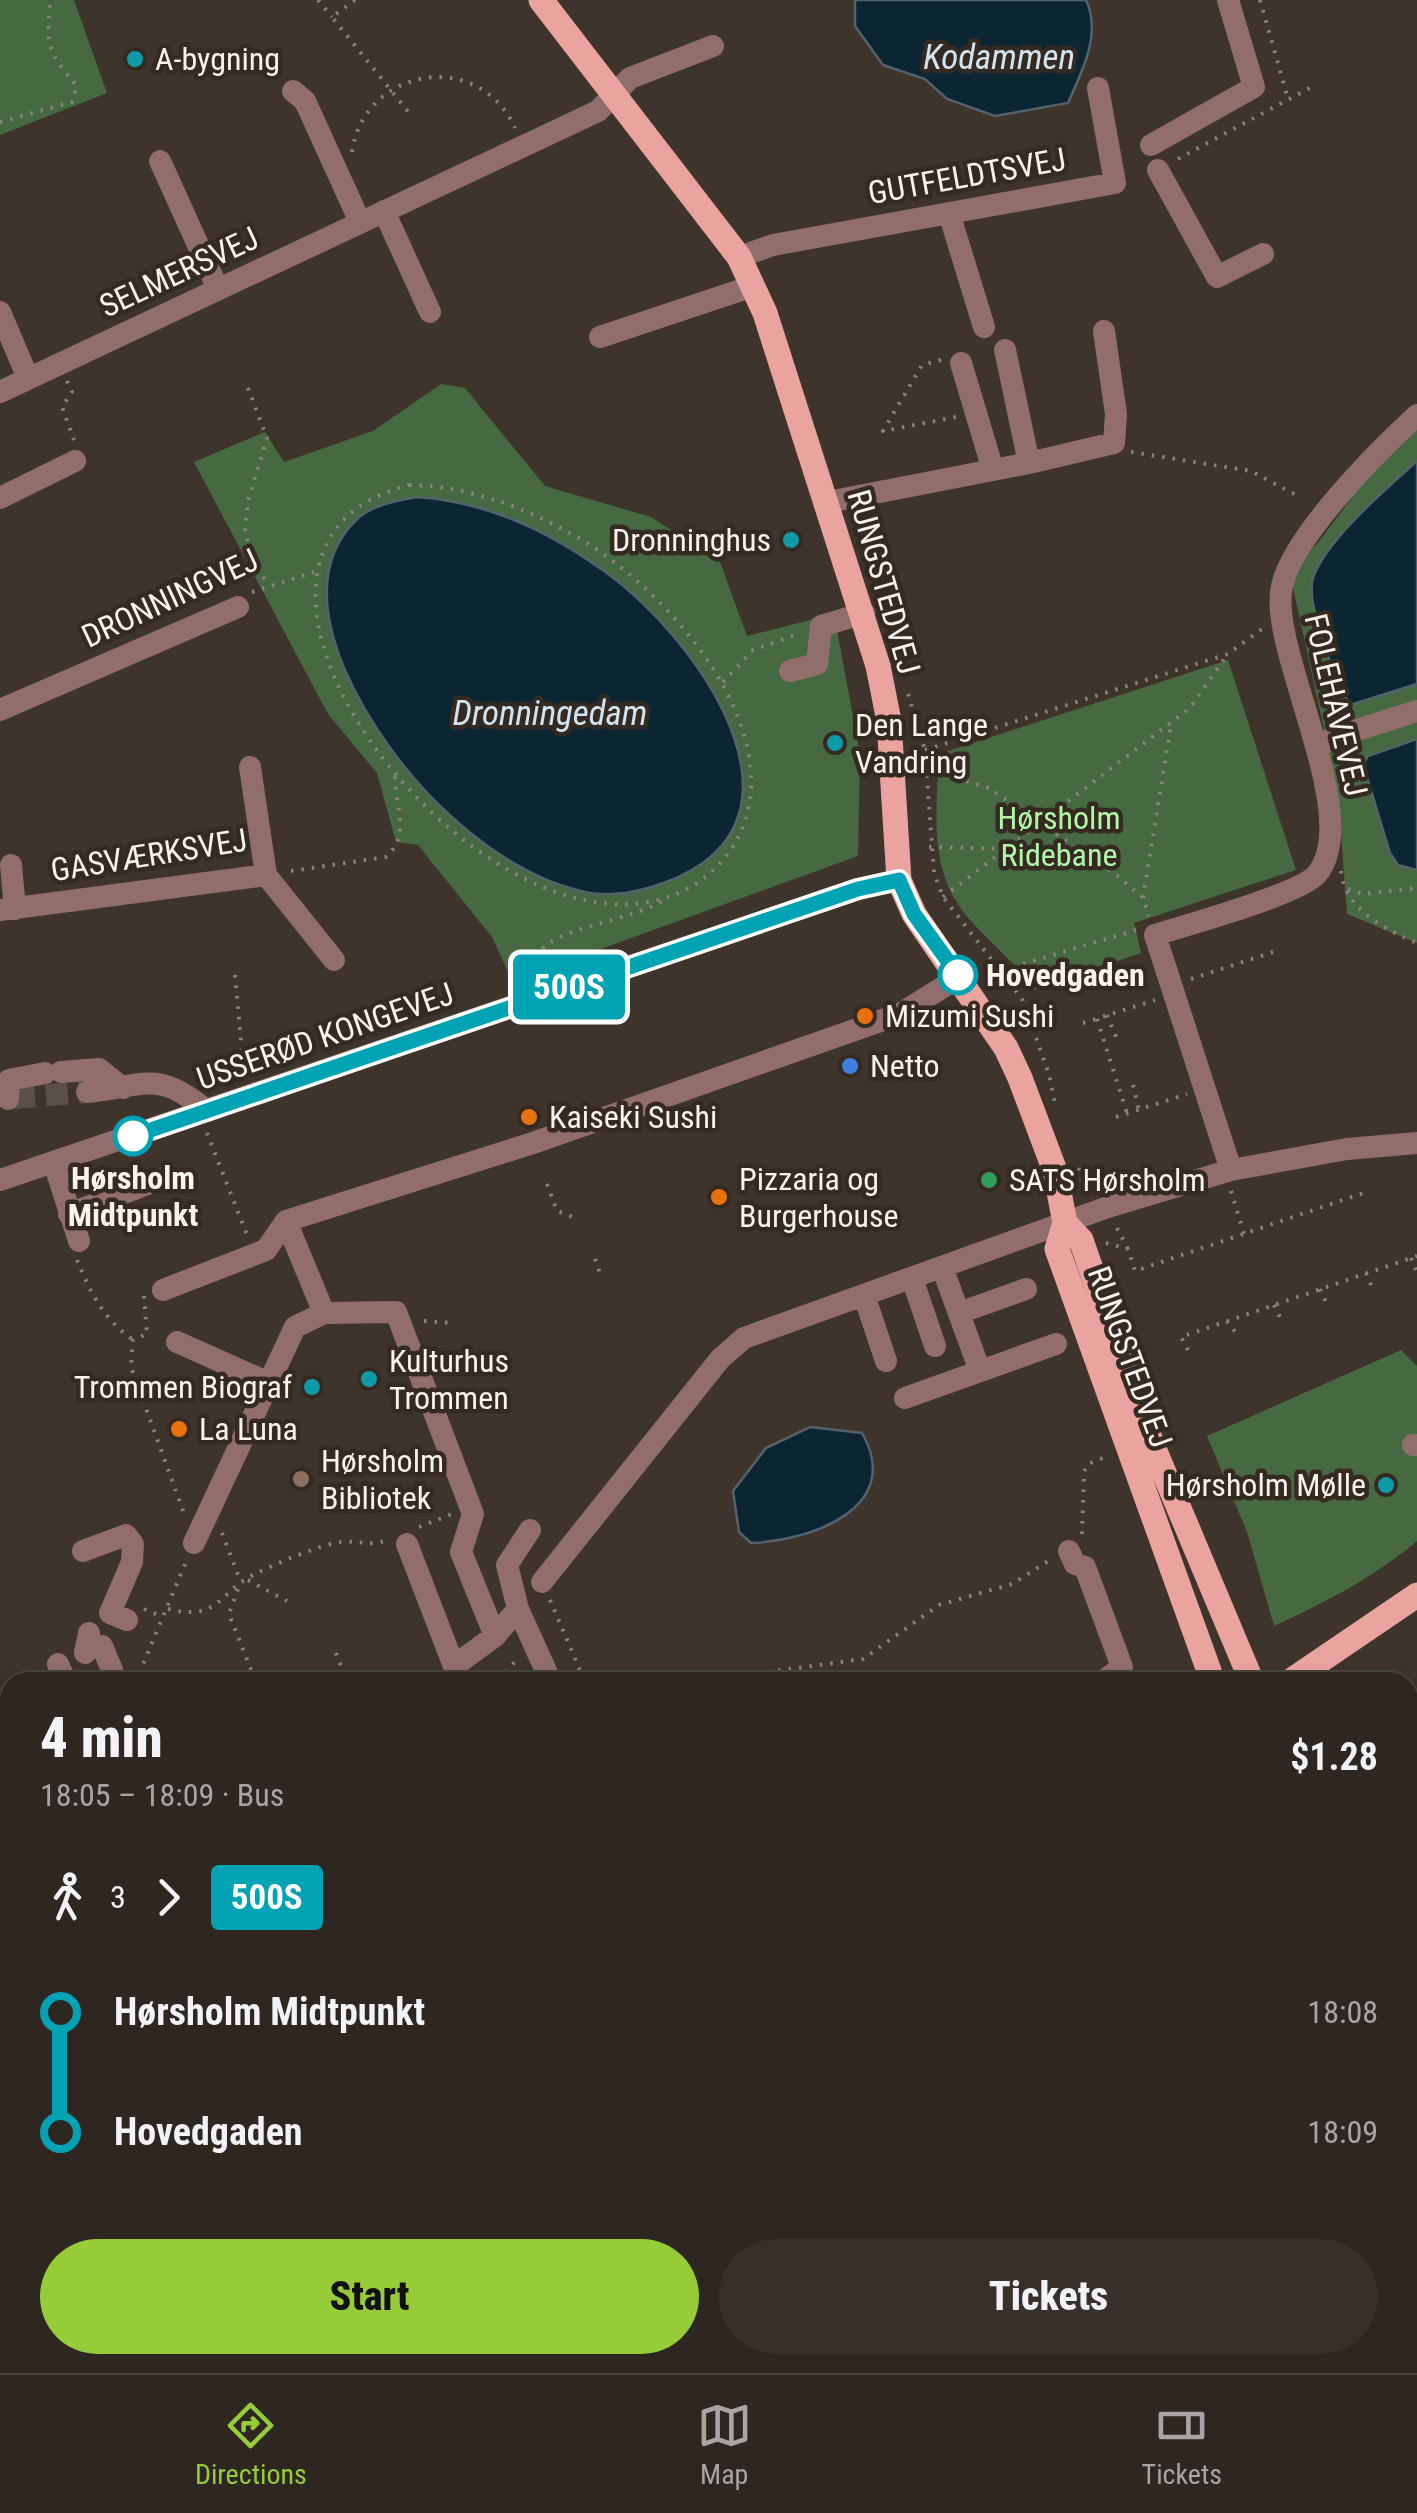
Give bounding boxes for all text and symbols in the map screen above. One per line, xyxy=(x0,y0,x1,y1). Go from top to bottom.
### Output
water label: Kodammen xyxy=(923,37,1075,78)
place label: A-bygning xyxy=(155,40,280,78)
marker: A-bygning xyxy=(124,48,146,70)
street label: GUTFELDTSVEJ xyxy=(865,140,1069,212)
street label: SELMERSVEJ xyxy=(94,219,264,325)
street label: RUNGSTEDVEJ xyxy=(840,485,928,679)
place label: Dronninghus xyxy=(612,521,771,559)
marker: Dronninghus xyxy=(780,529,802,551)
street label: DRONNINGVEJ xyxy=(76,541,264,655)
street label: FOLEHAVEVEJ xyxy=(1297,610,1375,800)
water label: Dronningedam xyxy=(453,693,647,734)
place label: Den Lange Vandring xyxy=(855,706,988,781)
marker: Den Lange Vandring xyxy=(824,732,846,754)
park label: Hørsholm Ridebane xyxy=(997,799,1121,874)
street label: GASVÆRKSVEJ xyxy=(48,821,250,889)
line badge: 500S xyxy=(499,954,639,1020)
marker: Hovedgaden xyxy=(939,956,977,994)
place label: Hovedgaden xyxy=(986,956,1145,994)
text: 500S xyxy=(533,967,605,1008)
street label: USSERØD KONGEVEJ xyxy=(192,974,458,1098)
place label: Mizumi Sushi xyxy=(885,997,1054,1035)
marker: Mizumi Sushi xyxy=(854,1005,876,1027)
place label: Netto xyxy=(870,1047,940,1085)
marker: Netto xyxy=(839,1055,861,1077)
place label: Kaiseki Sushi xyxy=(549,1098,717,1136)
marker: Kaiseki Sushi xyxy=(518,1106,540,1128)
marker: Hørsholm Midtpunkt xyxy=(114,1117,152,1155)
place label: Hørsholm Midtpunkt xyxy=(68,1159,198,1234)
place label: Pizzaria og Burgerhouse xyxy=(739,1160,899,1235)
place label: SATS Hørsholm xyxy=(1009,1161,1205,1199)
marker: SATS Hørsholm xyxy=(978,1169,1000,1191)
marker: Pizzaria og Burgerhouse xyxy=(708,1186,730,1208)
street label: RUNGSTEDVEJ xyxy=(1080,1261,1180,1453)
place label: Kulturhus Trommen xyxy=(389,1342,509,1417)
place label: Trommen Biograf xyxy=(74,1368,292,1406)
marker: Kulturhus Trommen xyxy=(358,1368,380,1390)
marker: Trommen Biograf xyxy=(301,1376,323,1398)
place label: La Luna xyxy=(199,1410,298,1448)
marker: La Luna xyxy=(168,1418,190,1440)
place label: Hørsholm Bibliotek xyxy=(321,1442,444,1517)
place label: Hørsholm Mølle xyxy=(1166,1466,1366,1504)
marker: Hørsholm Bibliotek xyxy=(290,1468,312,1490)
marker: Hørsholm Mølle xyxy=(1375,1474,1397,1496)
text: 4 min xyxy=(40,1706,163,1770)
text: $1.28 xyxy=(1290,1735,1378,1779)
text: 18:05 – 18:09 · Bus xyxy=(40,1776,284,1814)
icon: walk xyxy=(40,1870,95,1925)
icon: forward xyxy=(141,1870,196,1925)
text: 500S xyxy=(231,1877,303,1918)
text: 3 xyxy=(110,1878,126,1916)
text: Hørsholm Midtpunkt xyxy=(114,1990,425,2034)
text: 18:08 xyxy=(1307,1993,1378,2031)
text: Hovedgaden xyxy=(114,2110,303,2154)
text: 18:09 xyxy=(1307,2113,1378,2151)
button: Start xyxy=(40,2239,699,2354)
button: Tickets xyxy=(719,2239,1378,2354)
tab: Directions xyxy=(195,2398,307,2491)
tab: Map xyxy=(697,2398,752,2491)
tab: Tickets xyxy=(1142,2398,1222,2491)

